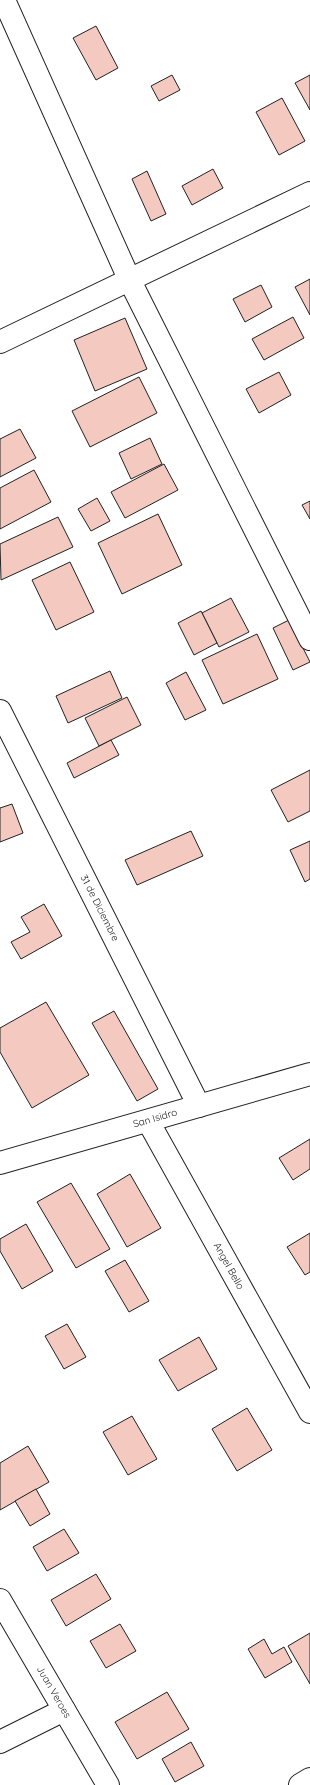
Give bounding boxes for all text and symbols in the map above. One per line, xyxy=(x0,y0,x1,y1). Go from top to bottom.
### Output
street label: 31 de Diciembre xyxy=(78,873,122,944)
street label: San Isidro xyxy=(131,1106,179,1130)
street label: Angel Bello xyxy=(211,1240,247,1292)
street label: Juan Veroes xyxy=(34,1664,74,1721)

